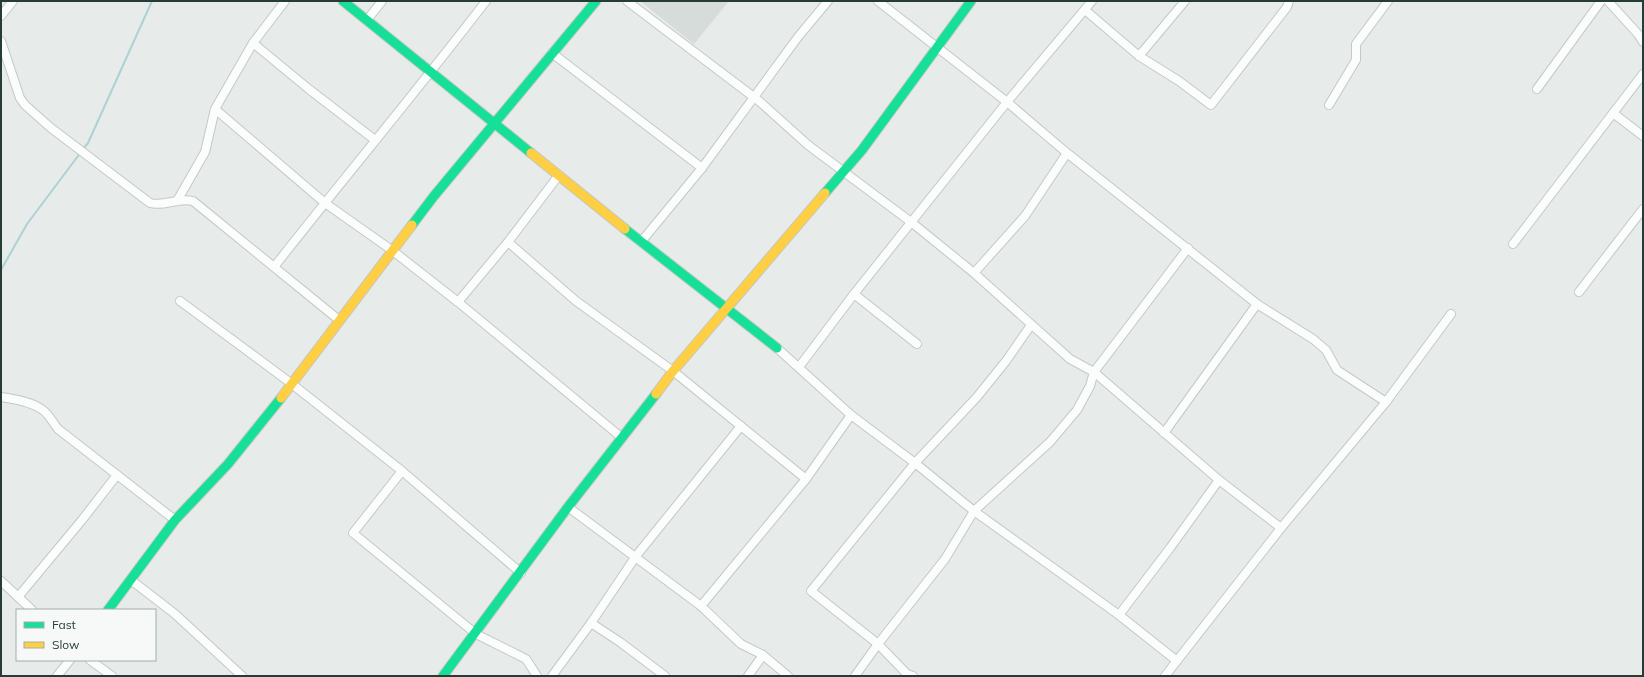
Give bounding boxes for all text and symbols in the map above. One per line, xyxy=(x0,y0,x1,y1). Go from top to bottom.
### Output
legend xyxy=(16,609,156,661)
text: Fast xyxy=(52,617,76,632)
text: Slow xyxy=(52,637,80,652)

